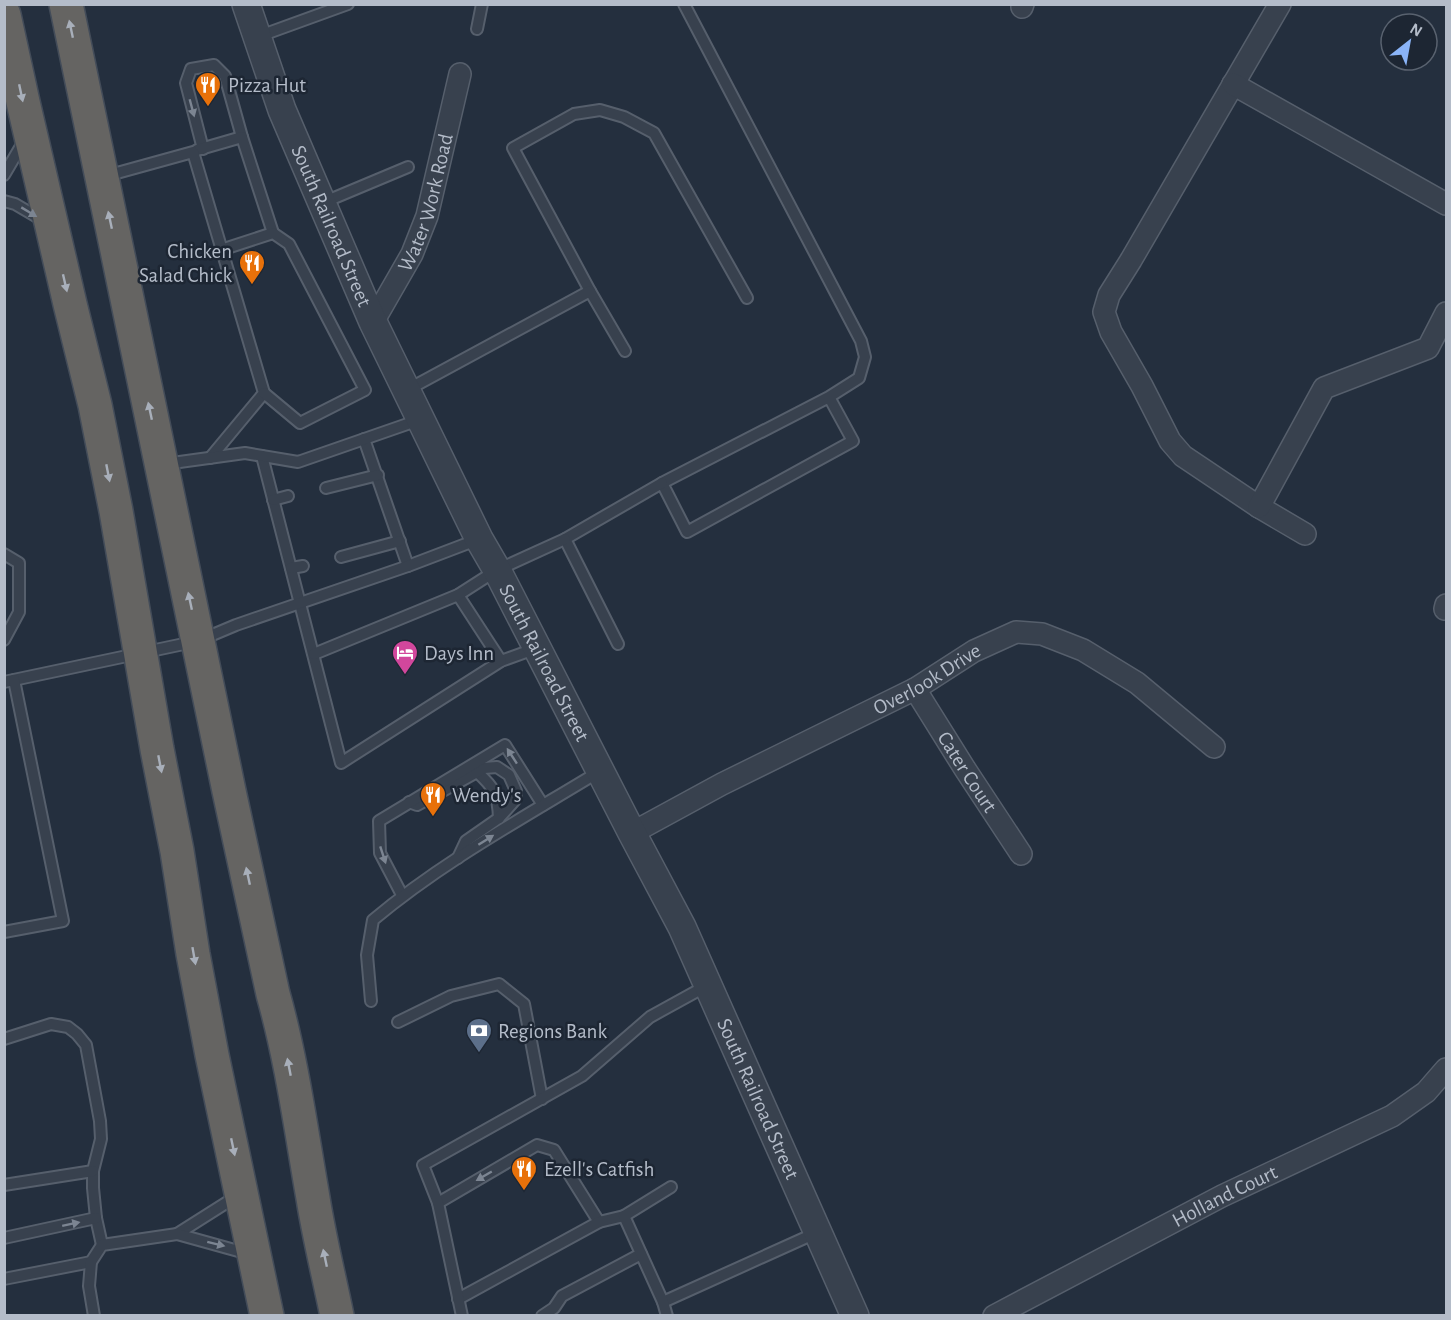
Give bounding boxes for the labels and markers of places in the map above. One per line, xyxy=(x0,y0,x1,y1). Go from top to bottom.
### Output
restaurant icon: Pizza Hut xyxy=(193,70,223,108)
place label: Pizza Hut xyxy=(228,75,306,96)
place label: Chicken Salad Chick xyxy=(139,241,232,286)
restaurant icon: Chicken Salad Chick xyxy=(237,248,267,286)
hotel icon: Days Inn xyxy=(390,638,420,676)
place label: Days Inn xyxy=(424,643,494,664)
restaurant icon: Wendy's xyxy=(418,780,448,818)
place label: Wendy's xyxy=(452,785,521,806)
bank icon: Regions Bank xyxy=(464,1016,494,1054)
place label: Regions Bank xyxy=(498,1021,607,1042)
restaurant icon: Ezell's Catfish xyxy=(509,1154,539,1192)
place label: Ezell's Catfish xyxy=(544,1159,655,1180)

